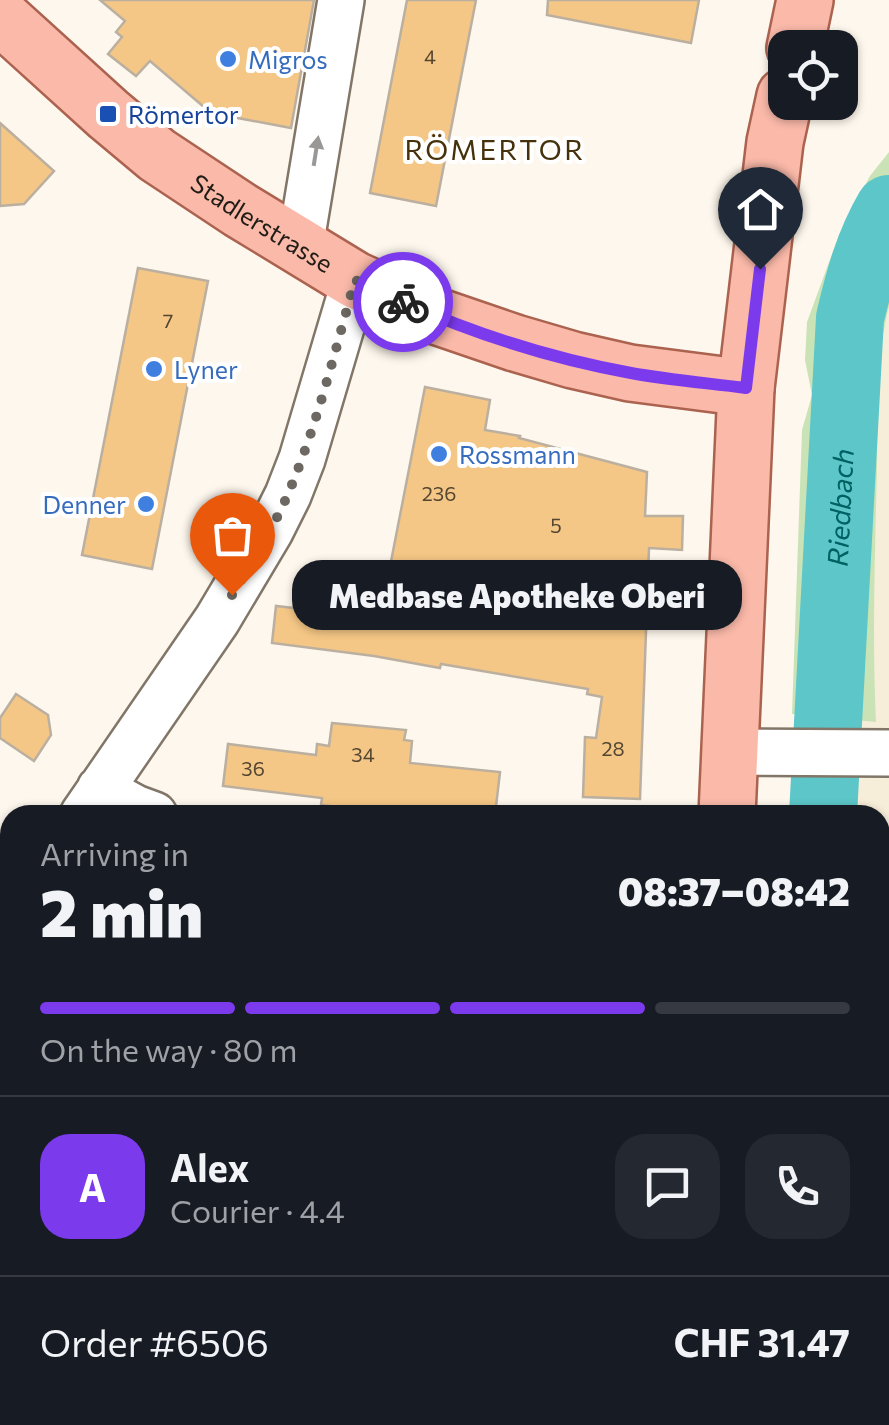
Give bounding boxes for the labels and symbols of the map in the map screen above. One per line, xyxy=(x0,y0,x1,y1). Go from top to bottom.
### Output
place label: Migros xyxy=(248,44,328,74)
house number: 4 xyxy=(424,44,436,68)
marker: Migros xyxy=(217,48,239,70)
place label: Römertor xyxy=(128,99,239,129)
marker: Römertor xyxy=(97,103,119,125)
district label: RÖMERTOR xyxy=(404,132,586,166)
one-way arrow xyxy=(309,135,324,166)
street label: Stadlerstrasse xyxy=(186,167,339,278)
pin xyxy=(718,167,803,270)
courier xyxy=(353,252,453,352)
house number: 7 xyxy=(163,308,173,332)
place label: Lyner xyxy=(174,354,238,384)
marker: Lyner xyxy=(143,358,165,380)
place label: Rossmann xyxy=(459,439,576,469)
marker: Rossmann xyxy=(428,443,450,465)
water label: Riedbach xyxy=(820,448,860,567)
house number: 236 xyxy=(422,481,456,505)
place label: Denner xyxy=(43,489,126,519)
marker: Denner xyxy=(135,493,157,515)
pin xyxy=(190,493,275,596)
house number: 5 xyxy=(550,513,562,537)
callout: Medbase Apotheke Oberi xyxy=(292,560,742,630)
house number: 28 xyxy=(601,736,625,760)
house number: 34 xyxy=(351,742,375,766)
house number: 36 xyxy=(241,756,265,780)

